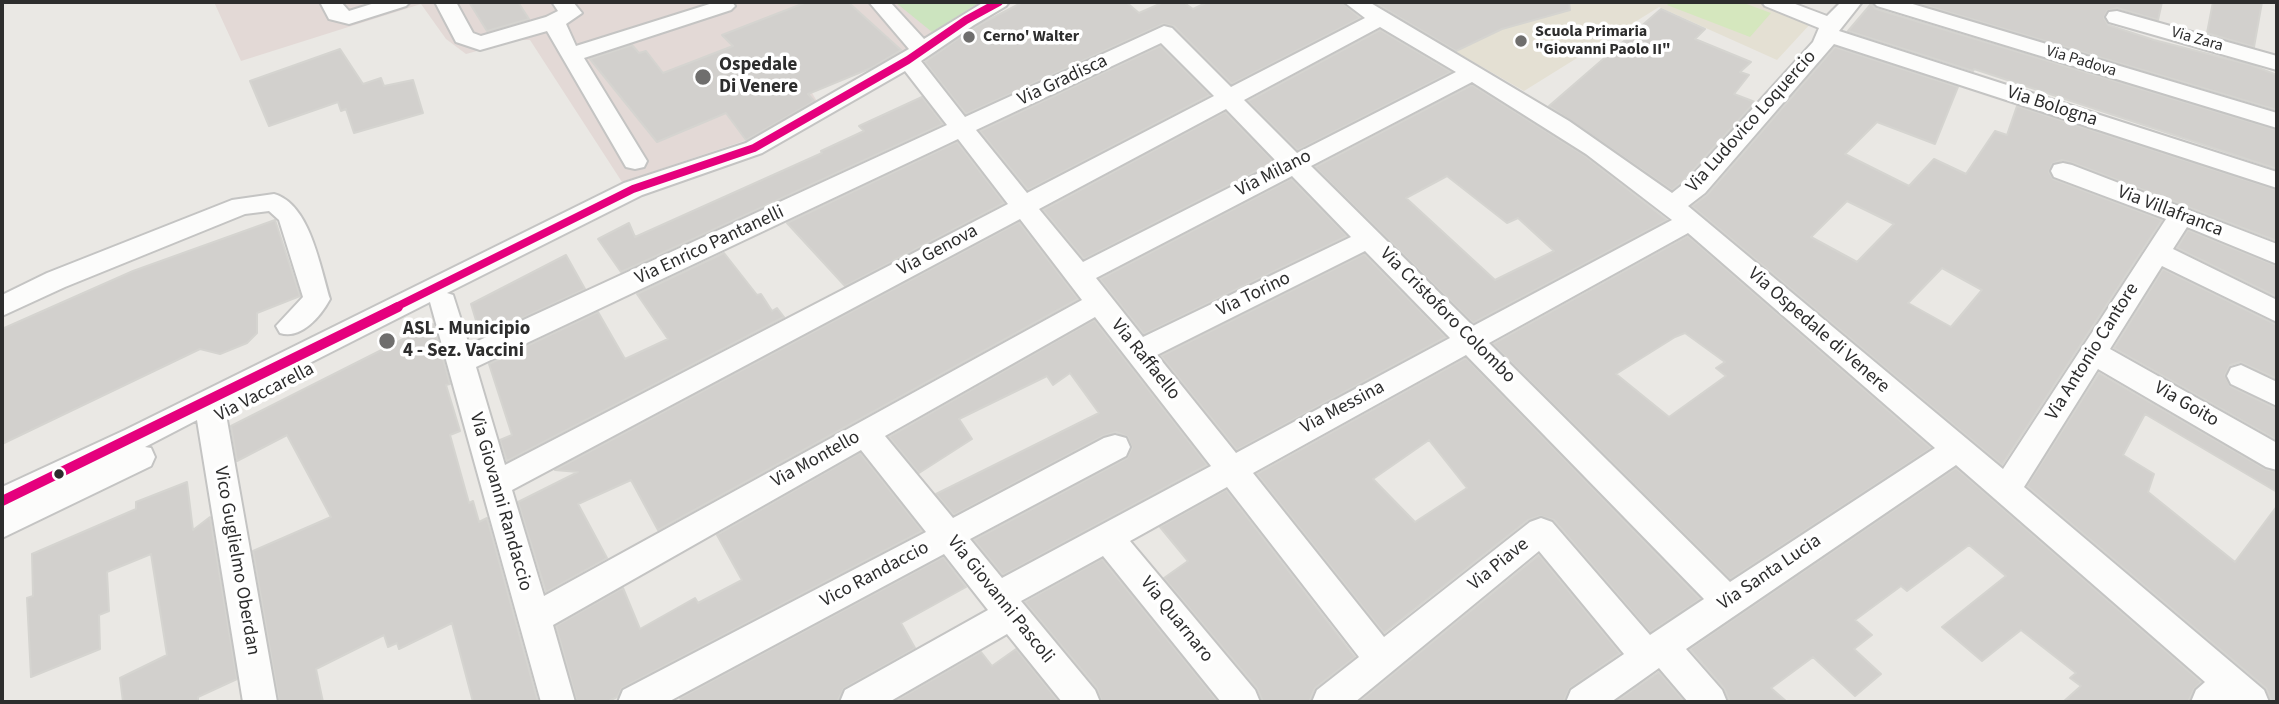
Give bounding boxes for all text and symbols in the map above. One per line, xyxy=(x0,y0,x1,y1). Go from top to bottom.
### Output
place label: Scuola Primaria "Giovanni Paolo II" xyxy=(1535,22,1671,60)
street label: Via Zara xyxy=(2169,23,2225,57)
place label: Cerno' Walter xyxy=(983,27,1079,47)
marker: Cerno' Walter xyxy=(961,29,977,45)
marker: Scuola Primaria "Giovanni Paolo II" xyxy=(1513,33,1529,49)
street label: Via Padova xyxy=(2043,42,2119,82)
street label: Via Ludovico Loquercio xyxy=(1682,46,1822,198)
street label: Via Gradisca xyxy=(1014,50,1112,112)
place label: Ospedale Di Venere xyxy=(719,55,798,99)
marker: Ospedale Di Venere xyxy=(693,67,713,87)
street label: Via Bologna xyxy=(2004,82,2100,132)
street label: Via Milano xyxy=(1233,145,1315,203)
street label: Via Villafranca xyxy=(2114,181,2226,243)
street label: Via Enrico Pantanelli xyxy=(632,202,788,290)
street label: Via Genova xyxy=(894,220,982,282)
street label: Via Cristoforo Colombo xyxy=(1374,243,1520,389)
street label: Via Ospedale di Venere xyxy=(1743,263,1893,399)
street label: Via Torino xyxy=(1213,267,1295,323)
street label: Via Antonio Cantore xyxy=(2042,279,2144,425)
street label: Via Raffaello xyxy=(1105,315,1185,405)
place label: ASL - Municipio 4 - Sez. Vaccini xyxy=(403,319,530,363)
marker: ASL - Municipio 4 - Sez. Vaccini xyxy=(377,331,397,351)
street label: Via Vaccarella xyxy=(212,358,318,428)
street label: Via Messina xyxy=(1297,376,1389,440)
street label: Via Goito xyxy=(2150,377,2222,433)
street label: Via Giovanni Randaccio xyxy=(464,410,536,594)
street label: Via Montello xyxy=(768,426,864,494)
street label: Vico Guglielmo Oberdan xyxy=(208,465,264,657)
unlabelled marker xyxy=(52,467,66,481)
street label: Via Santa Lucia xyxy=(1714,530,1826,616)
street label: Via Giovanni Pascoli xyxy=(942,532,1058,668)
street label: Via Piave xyxy=(1464,534,1534,596)
street label: Vico Randaccio xyxy=(817,537,933,613)
street label: Via Quarnaro xyxy=(1135,573,1217,667)

